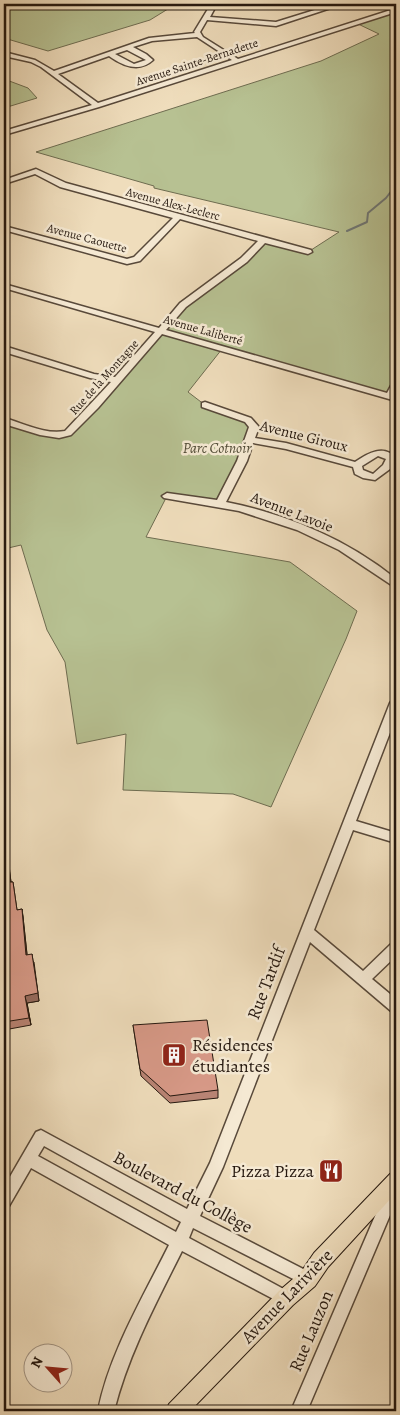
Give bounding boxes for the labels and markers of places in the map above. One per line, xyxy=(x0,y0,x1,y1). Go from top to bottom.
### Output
place label: Résidences étudiantes xyxy=(192,1033,273,1078)
building icon: Résidences étudiantes xyxy=(161,1042,187,1068)
restaurant icon: Pizza Pizza xyxy=(318,1158,344,1184)
place label: Pizza Pizza xyxy=(231,1159,315,1183)

